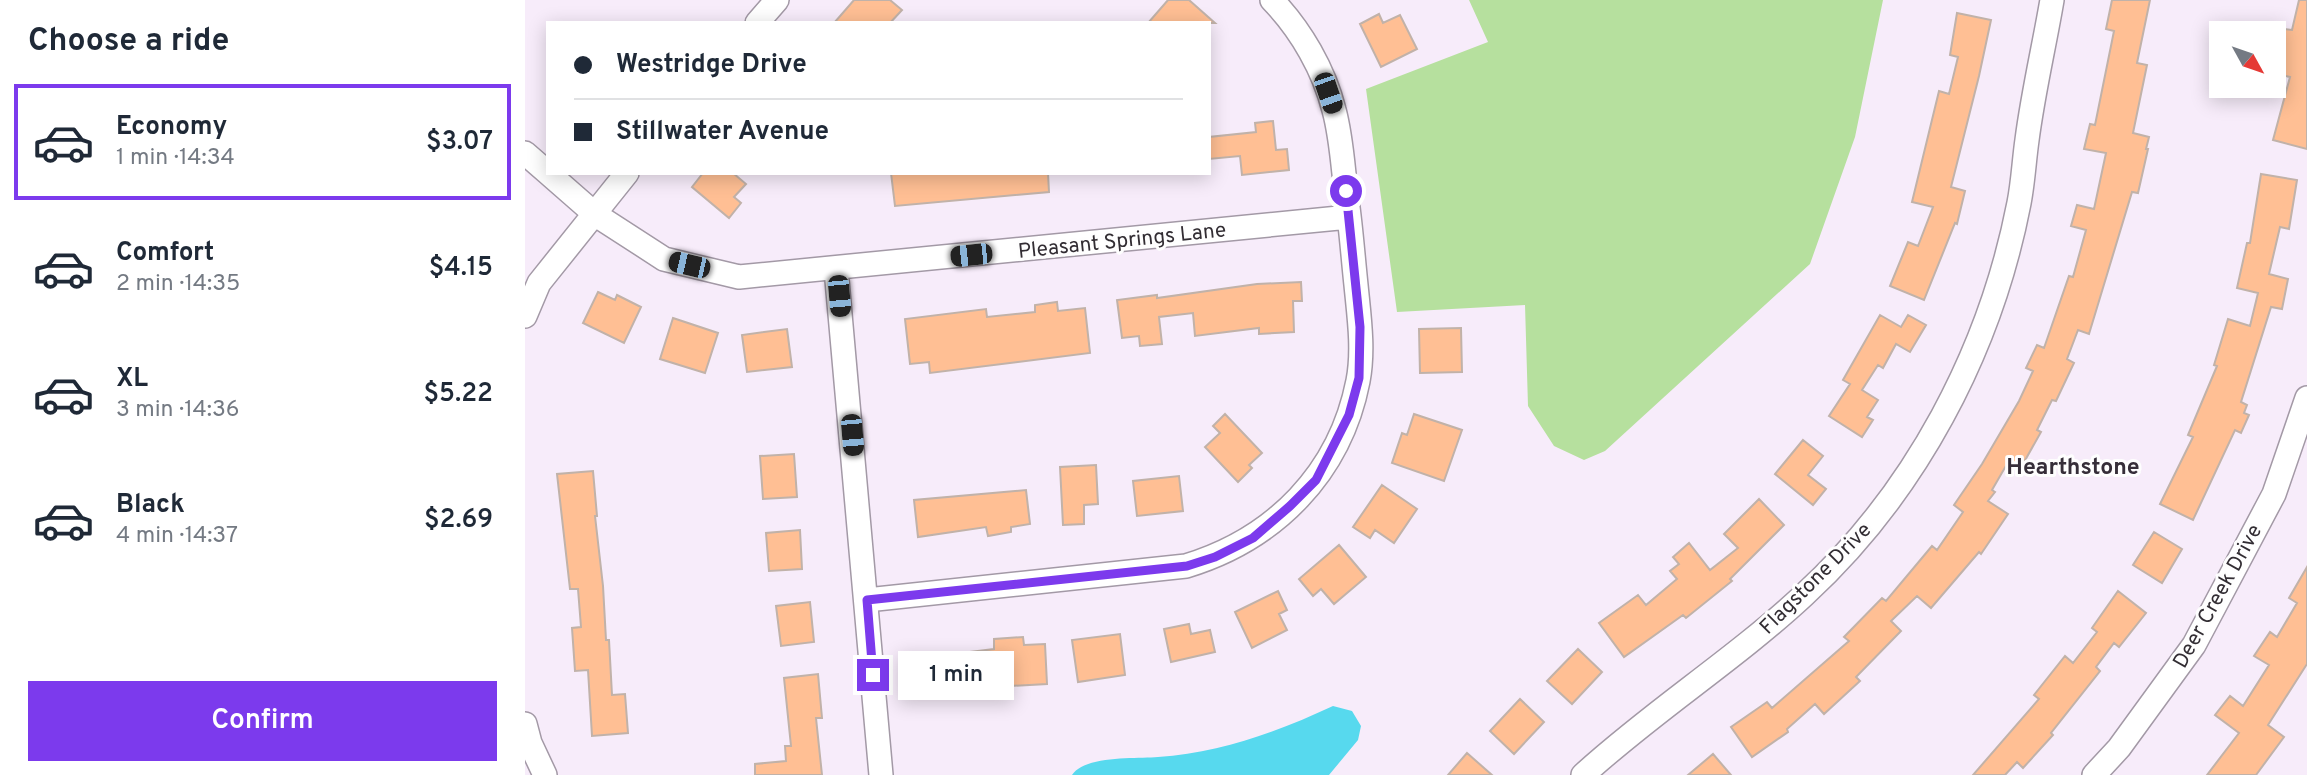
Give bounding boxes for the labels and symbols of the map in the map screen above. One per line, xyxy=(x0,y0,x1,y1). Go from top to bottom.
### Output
north arrow xyxy=(2209,21,2285,98)
car xyxy=(1312,70,1345,116)
route start xyxy=(1330,175,1362,207)
street label: Pleasant Springs Lane xyxy=(1017,217,1228,266)
car xyxy=(950,242,993,268)
car xyxy=(667,250,712,280)
car xyxy=(827,274,852,318)
car xyxy=(840,413,865,457)
district label: Hearthstone xyxy=(2006,454,2140,483)
street label: Flagstone Drive xyxy=(1754,517,1878,641)
street label: Deer Creek Drive xyxy=(2168,520,2269,673)
callout: 1 min xyxy=(897,650,1013,700)
route end xyxy=(857,659,889,691)

